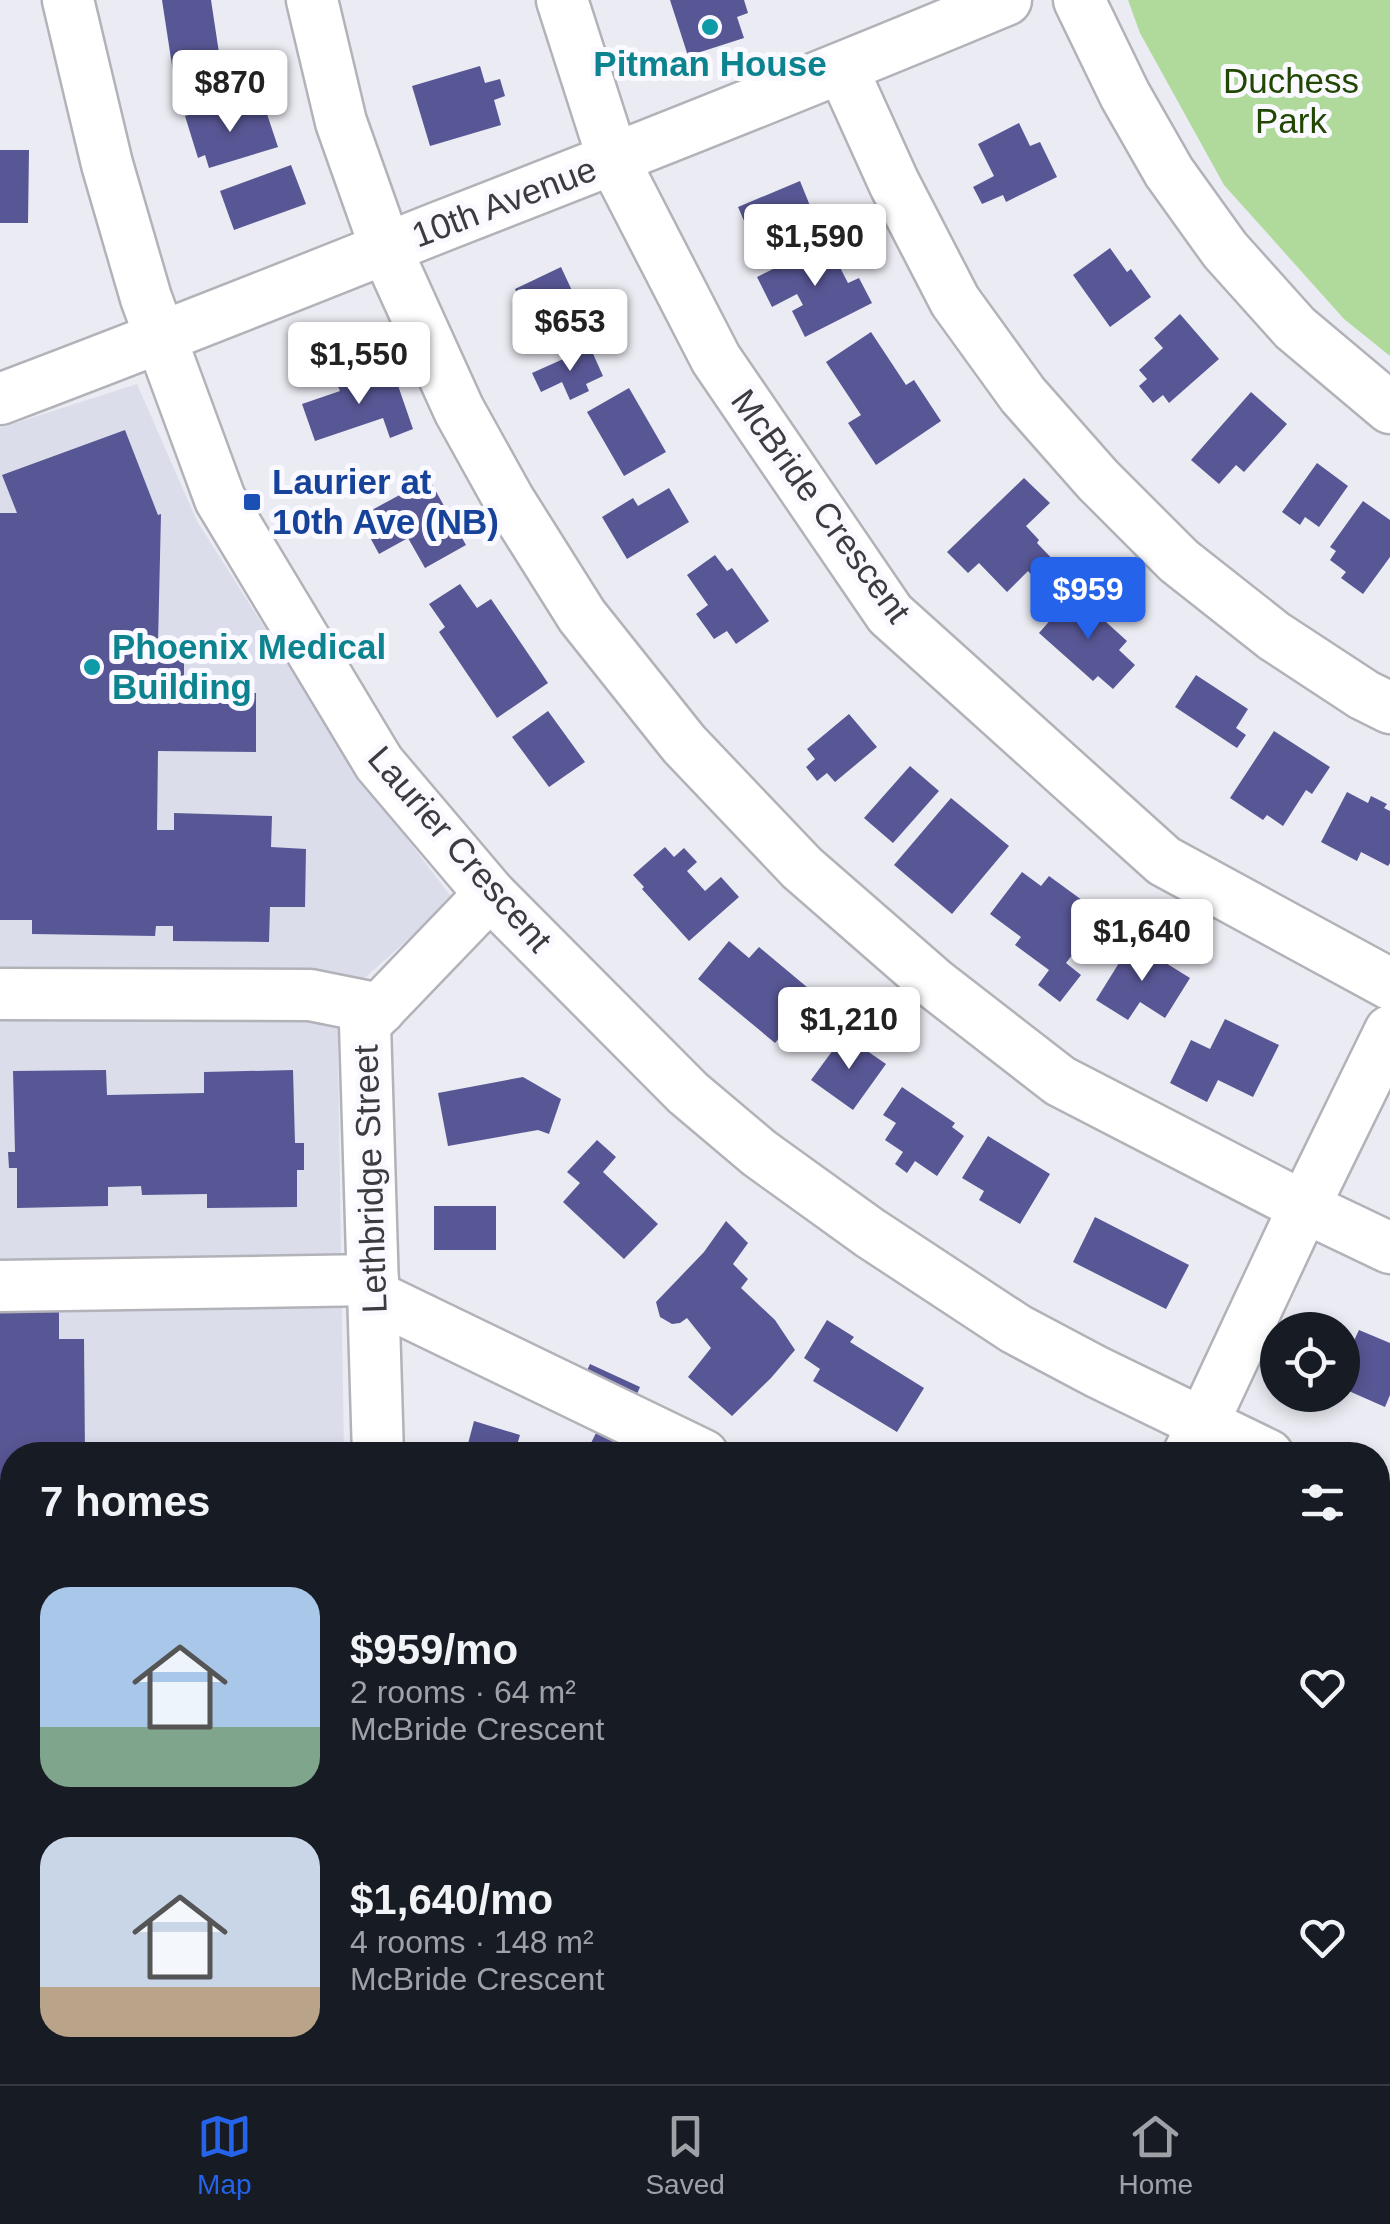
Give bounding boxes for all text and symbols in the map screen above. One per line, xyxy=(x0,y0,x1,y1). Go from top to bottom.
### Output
marker: Pitman House xyxy=(699,16,721,38)
place label: Pitman House xyxy=(593,44,827,83)
pin: $870 xyxy=(171,50,289,135)
park label: Duchess Park xyxy=(1223,61,1359,140)
text: $870 xyxy=(194,64,266,100)
street label: 10th Avenue xyxy=(406,149,601,254)
pin: $1,590 xyxy=(734,204,896,289)
text: $1,590 xyxy=(766,218,864,254)
pin: $653 xyxy=(511,289,629,374)
text: $653 xyxy=(534,303,606,339)
pin: $1,550 xyxy=(278,322,440,407)
text: $1,550 xyxy=(310,336,408,372)
street label: McBride Crescent xyxy=(724,382,919,630)
place label: Laurier at 10th Ave (NB) xyxy=(272,462,499,541)
marker: Laurier at 10th Ave (NB) xyxy=(241,491,263,513)
pin: $959 xyxy=(1029,557,1147,642)
text: $959 xyxy=(1052,571,1124,607)
place label: Phoenix Medical Building xyxy=(112,627,386,706)
marker: Phoenix Medical Building xyxy=(81,656,103,678)
street label: Laurier Crescent xyxy=(361,738,560,959)
pin: $1,640 xyxy=(1061,899,1223,984)
text: $1,640 xyxy=(1093,913,1191,949)
pin: $1,210 xyxy=(768,987,930,1072)
text: $1,210 xyxy=(800,1001,898,1037)
street label: Lethbridge Street xyxy=(345,1044,394,1314)
map controls xyxy=(1260,1312,1360,1412)
button: locate xyxy=(1260,1312,1360,1412)
icon: filters xyxy=(1295,1475,1350,1530)
text: 7 homes xyxy=(40,1478,210,1525)
text: $959/mo xyxy=(350,1626,518,1673)
icon: home xyxy=(120,1627,240,1747)
icon: heart xyxy=(1295,1660,1350,1715)
text: 2 rooms · 64 m² xyxy=(350,1674,576,1710)
text: McBride Crescent xyxy=(350,1711,604,1747)
text: $1,640/mo xyxy=(350,1876,553,1923)
icon: home xyxy=(120,1877,240,1997)
icon: heart xyxy=(1295,1910,1350,1965)
text: 4 rooms · 148 m² xyxy=(350,1924,594,1960)
text: McBride Crescent xyxy=(350,1961,604,1997)
tab: Map xyxy=(197,2109,252,2201)
tab: Saved xyxy=(645,2109,725,2201)
tab: Home xyxy=(1118,2109,1193,2201)

